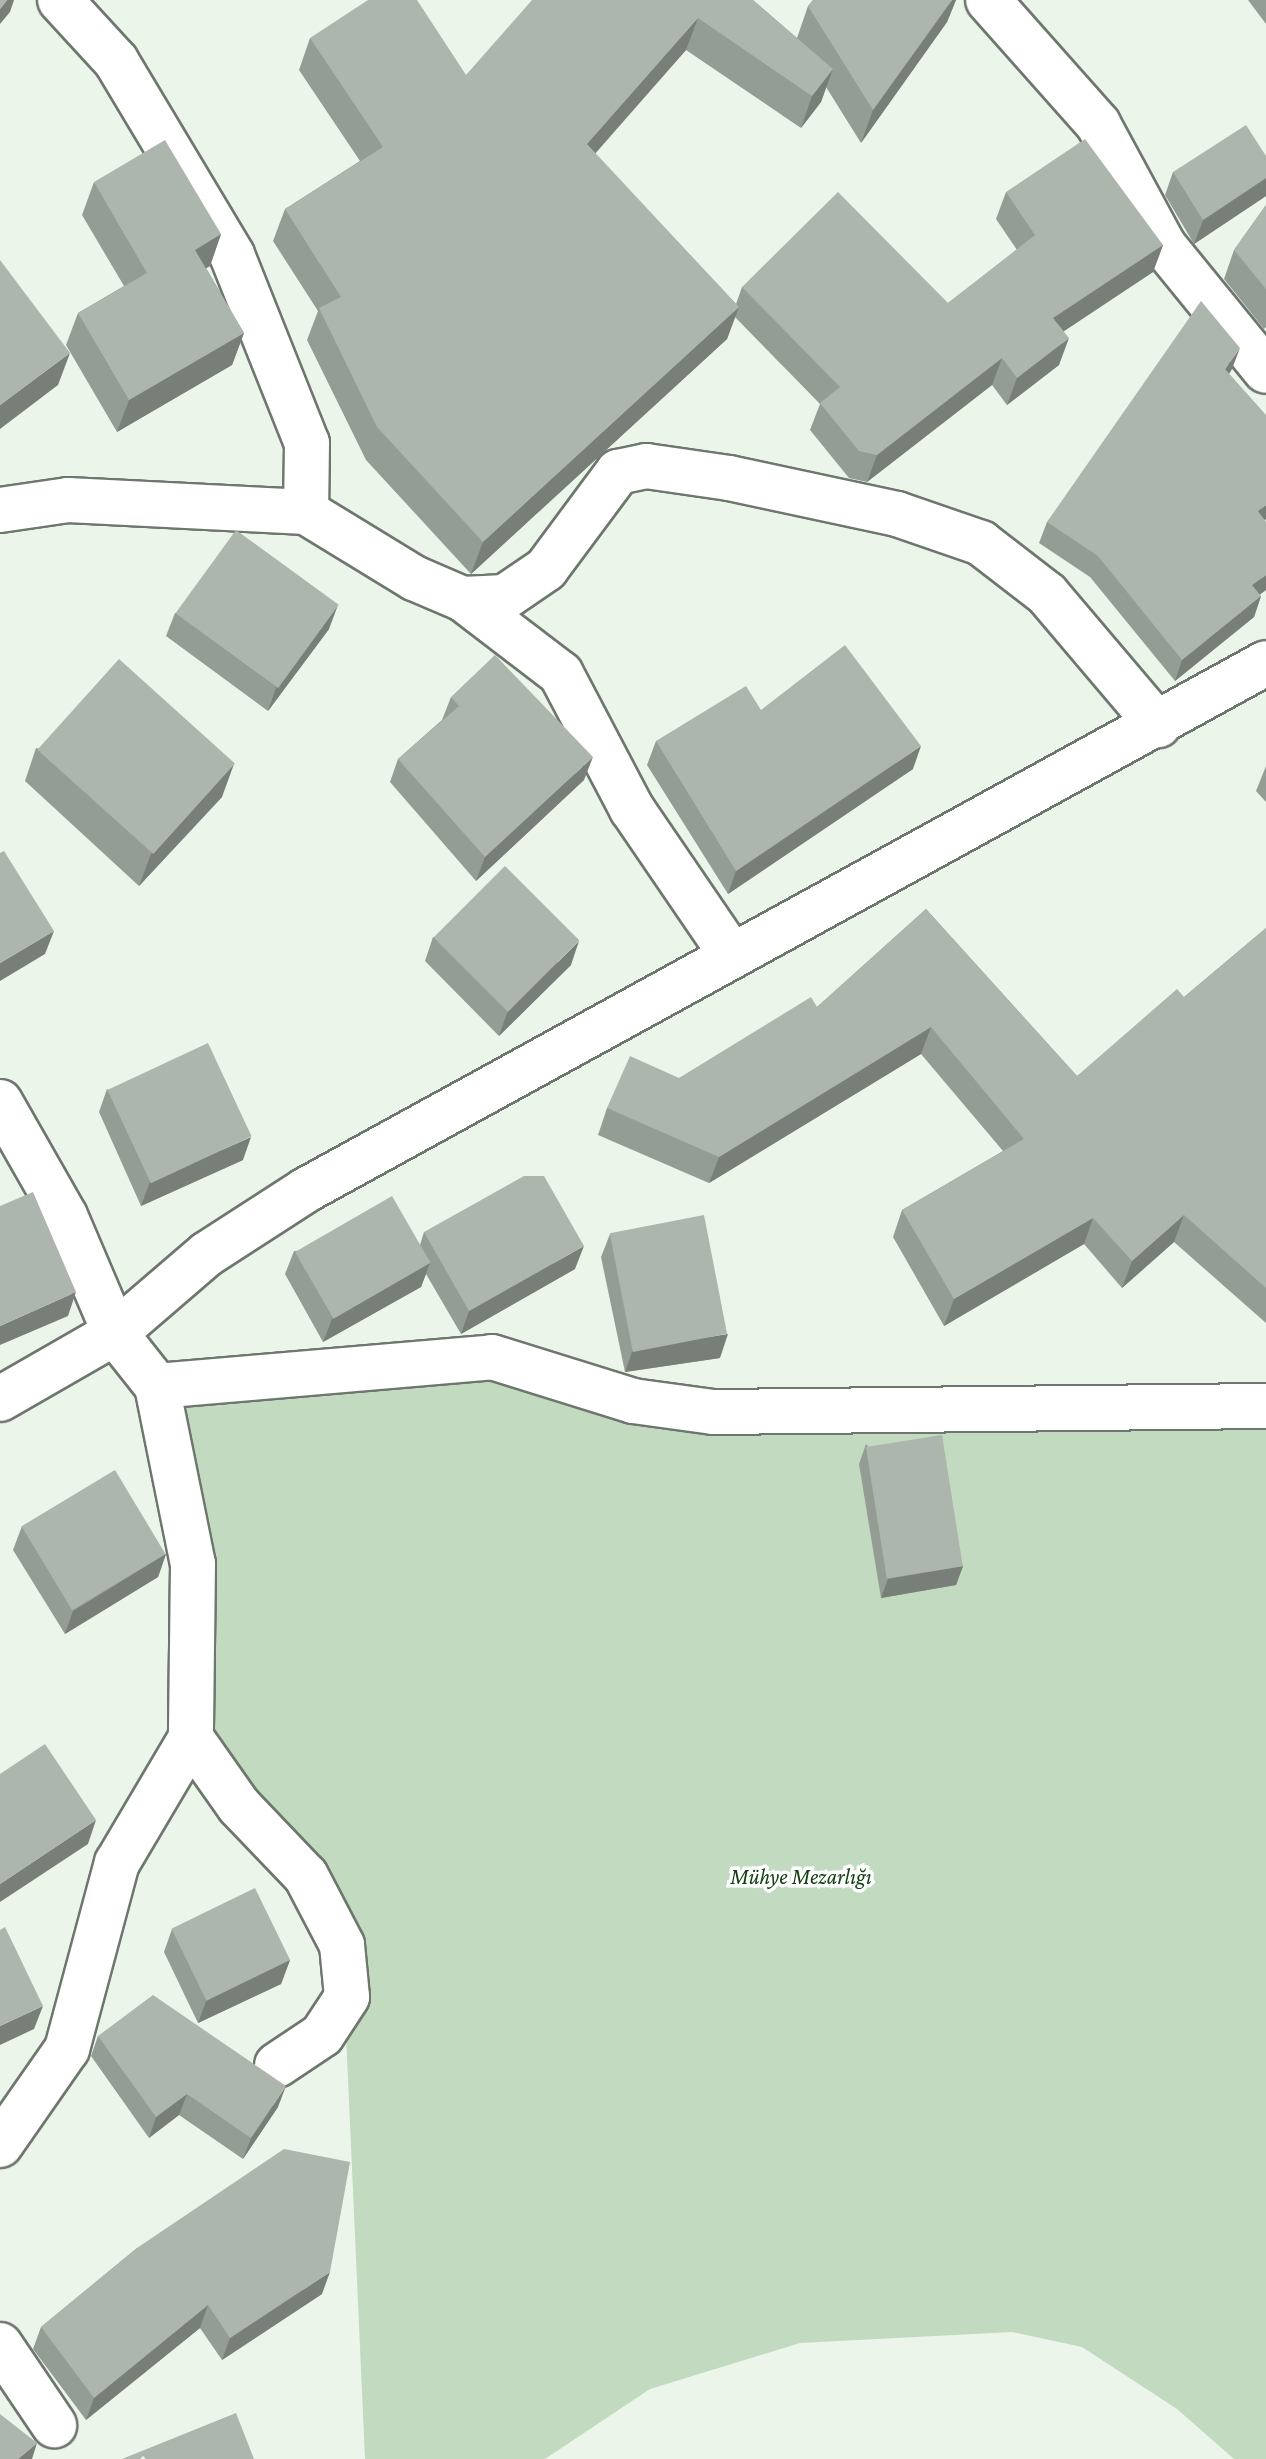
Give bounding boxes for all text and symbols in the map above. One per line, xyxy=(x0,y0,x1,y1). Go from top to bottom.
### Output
park label: Mühye Mezarlığı xyxy=(730,1864,872,1890)

